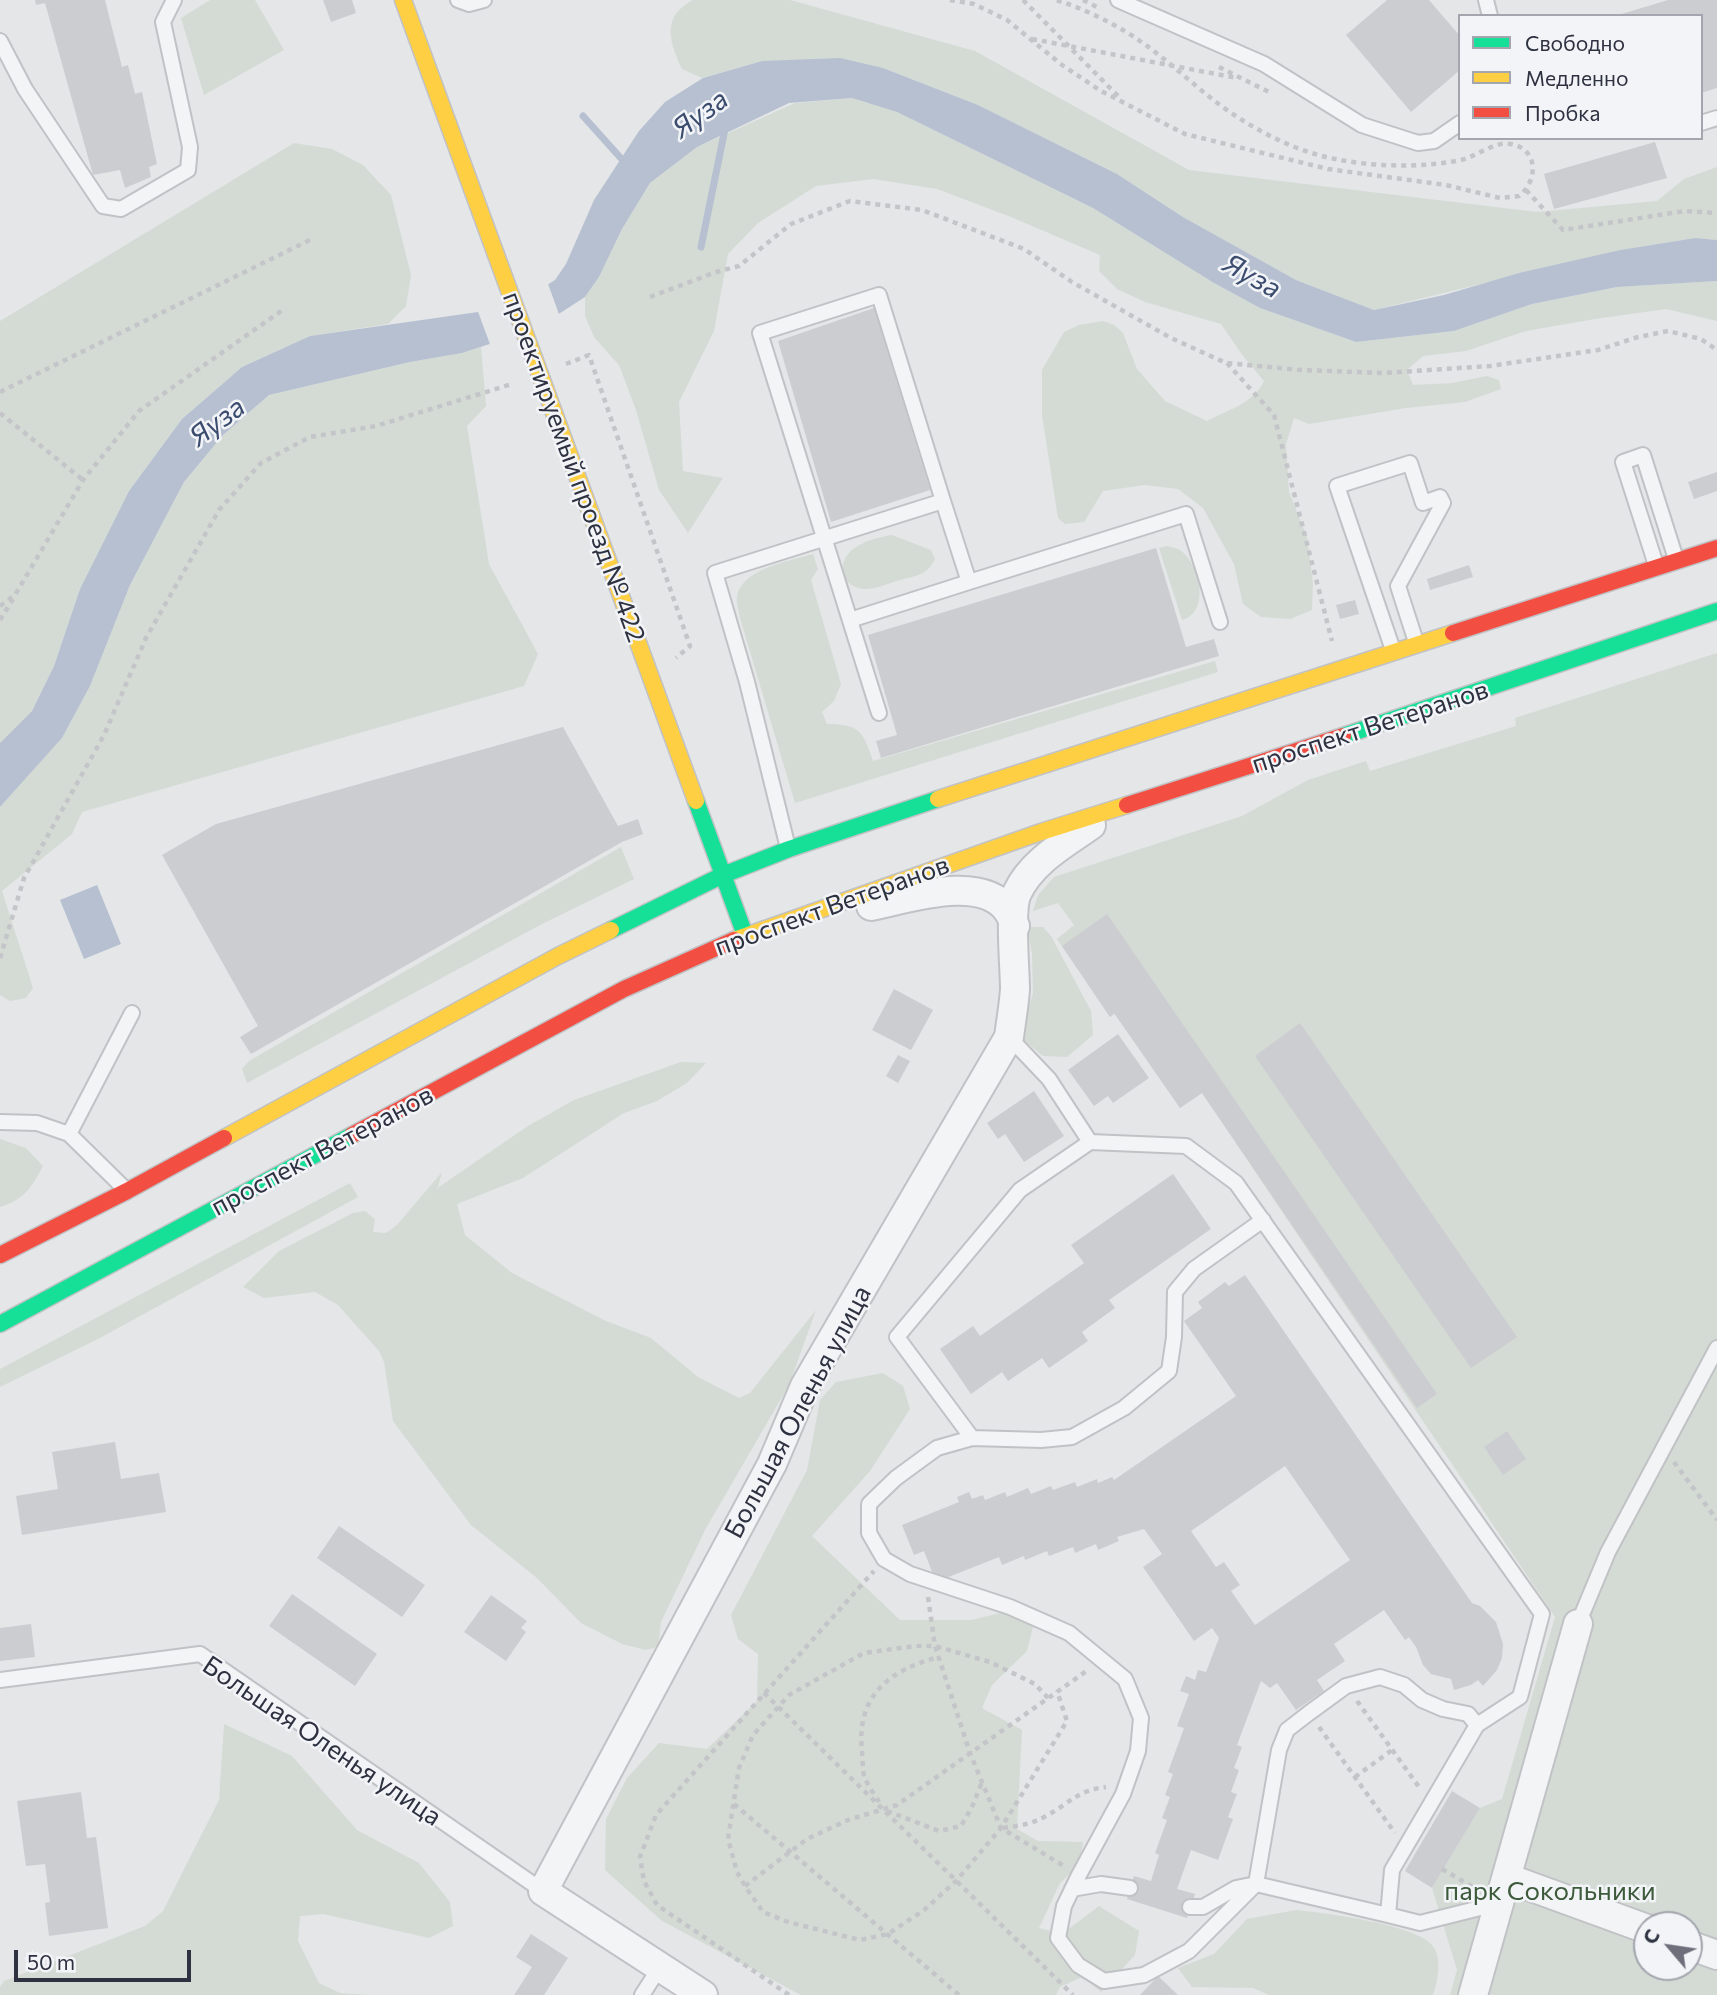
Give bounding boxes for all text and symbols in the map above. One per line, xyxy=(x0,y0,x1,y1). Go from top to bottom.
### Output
legend xyxy=(1458,14,1703,140)
text: Свободно xyxy=(1525,30,1625,55)
text: Медленно xyxy=(1525,65,1629,90)
water label: Яуза xyxy=(665,82,735,146)
text: Пробка xyxy=(1525,100,1600,125)
water label: Яуза xyxy=(1217,246,1287,306)
street label: проектируемый проезд № 422 xyxy=(496,288,652,646)
water label: Яуза xyxy=(182,390,252,454)
street label: проспект Ветеранов xyxy=(1248,674,1492,780)
street label: проспект Ветеранов xyxy=(711,849,953,963)
street label: проспект Ветеранов xyxy=(206,1079,438,1223)
street label: Большая Оленья улица xyxy=(718,1281,878,1543)
street label: Большая Оленья улица xyxy=(197,1649,447,1833)
park label: парк Сокольники xyxy=(1444,1875,1656,1907)
north arrow xyxy=(1633,1911,1703,1981)
text: С xyxy=(1638,1925,1664,1948)
scale bar xyxy=(18,1936,194,1980)
text: 50 m xyxy=(27,1949,75,1974)

